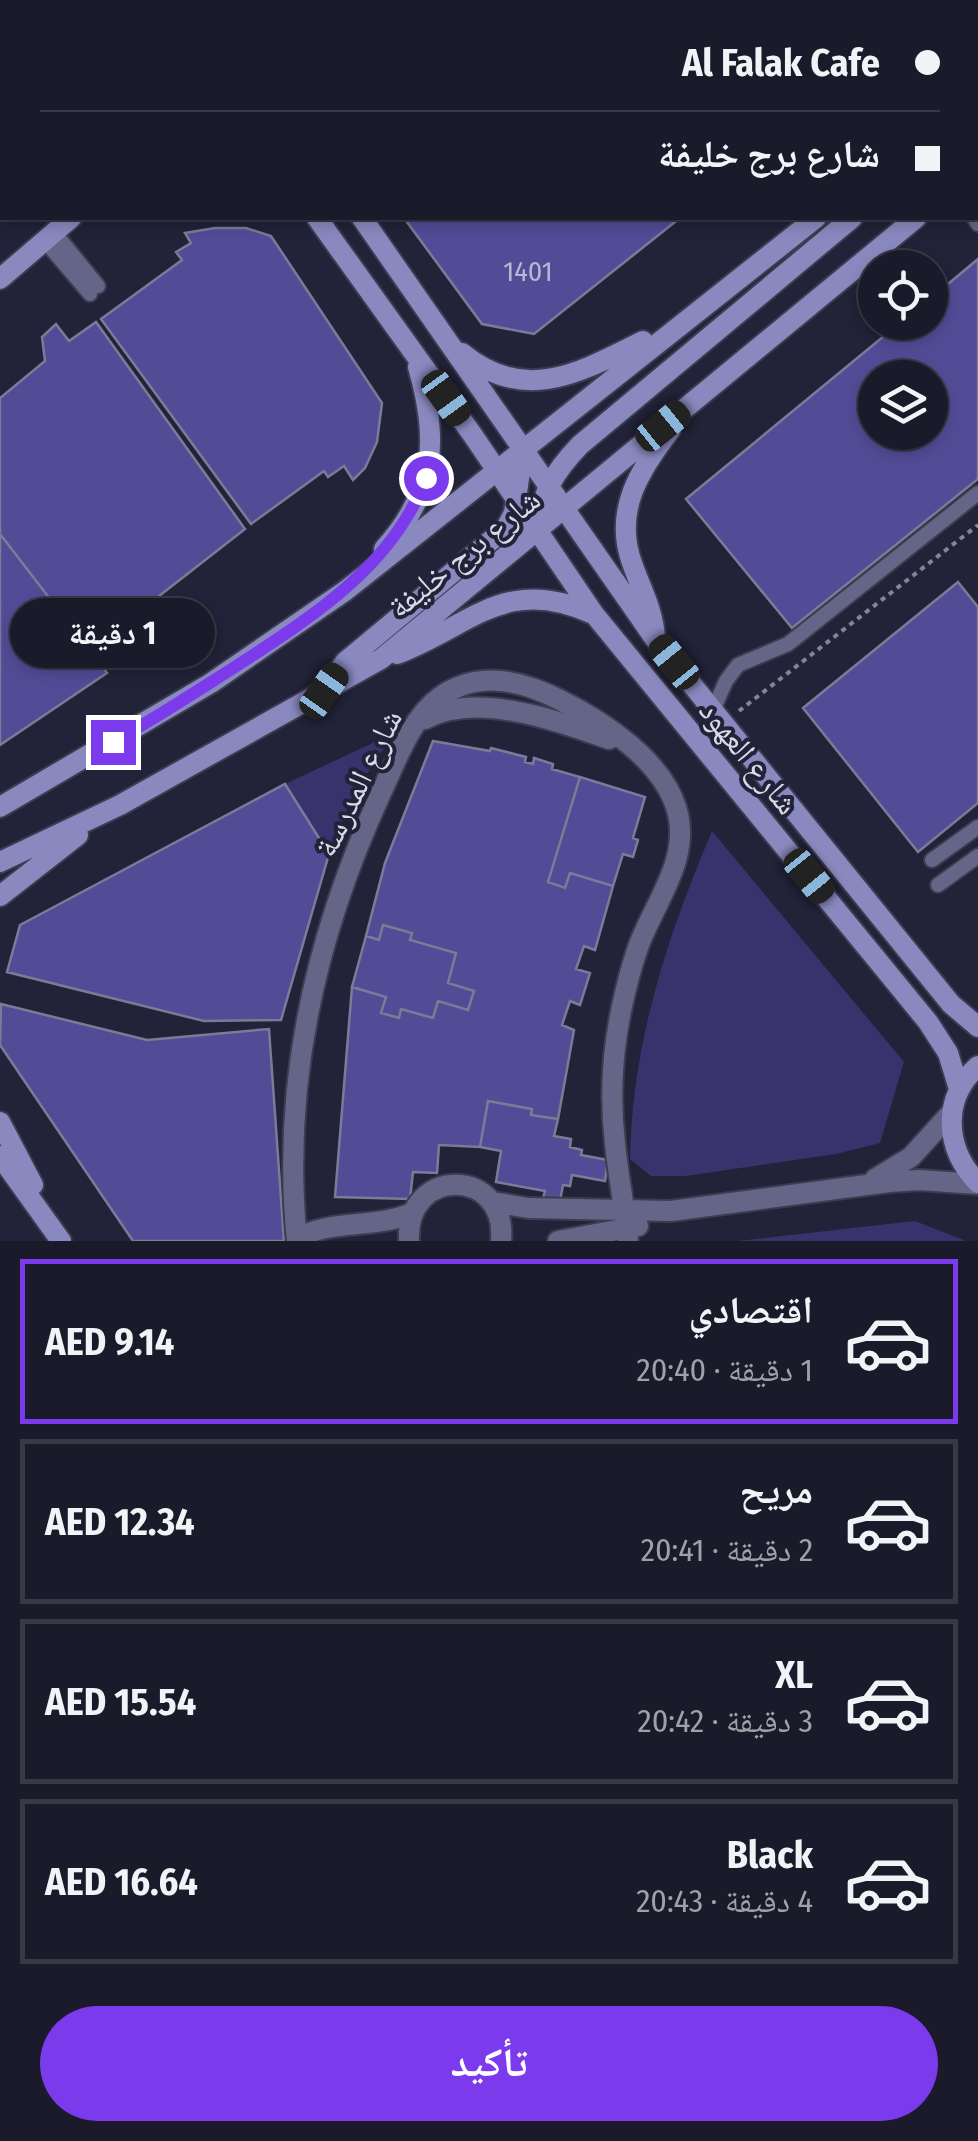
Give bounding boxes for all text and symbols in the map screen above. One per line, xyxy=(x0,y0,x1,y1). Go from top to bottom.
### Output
text: Al Falak Cafe xyxy=(682,40,880,86)
text: شارع برج خليفة xyxy=(658,131,880,177)
map controls xyxy=(858,250,948,450)
button: locate xyxy=(858,250,948,340)
house number: 1401 xyxy=(503,255,553,288)
button: layers xyxy=(858,360,948,450)
car xyxy=(416,365,476,431)
car xyxy=(630,395,696,457)
route start xyxy=(404,456,449,501)
street label: شارع برج خليفة xyxy=(380,480,548,627)
callout: 1 دقيقة xyxy=(11,597,216,667)
text: 1 دقيقة xyxy=(69,614,156,652)
car xyxy=(643,629,705,695)
car xyxy=(295,658,353,724)
street label: شارع العهود xyxy=(691,692,807,823)
street label: شارع المدرسة xyxy=(306,703,411,863)
route end xyxy=(91,720,136,765)
car xyxy=(778,843,840,909)
text: اقتصادي xyxy=(689,1287,813,1333)
icon: car xyxy=(843,1297,933,1387)
text: AED 9.14 xyxy=(45,1319,174,1365)
text: 1 دقيقة · 20:40 xyxy=(637,1351,813,1389)
text: مريح xyxy=(739,1467,813,1513)
icon: car xyxy=(843,1477,933,1567)
text: AED 12.34 xyxy=(45,1499,195,1545)
text: 2 دقيقة · 20:41 xyxy=(641,1531,813,1569)
text: XL xyxy=(775,1652,813,1698)
icon: car xyxy=(843,1657,933,1747)
text: AED 15.54 xyxy=(45,1679,196,1725)
text: 3 دقيقة · 20:42 xyxy=(638,1702,813,1740)
text: Black xyxy=(727,1832,813,1878)
icon: car xyxy=(843,1837,933,1927)
text: AED 16.64 xyxy=(45,1859,198,1905)
text: 4 دقيقة · 20:43 xyxy=(636,1882,813,1920)
button: تأكيد xyxy=(40,2006,938,2121)

